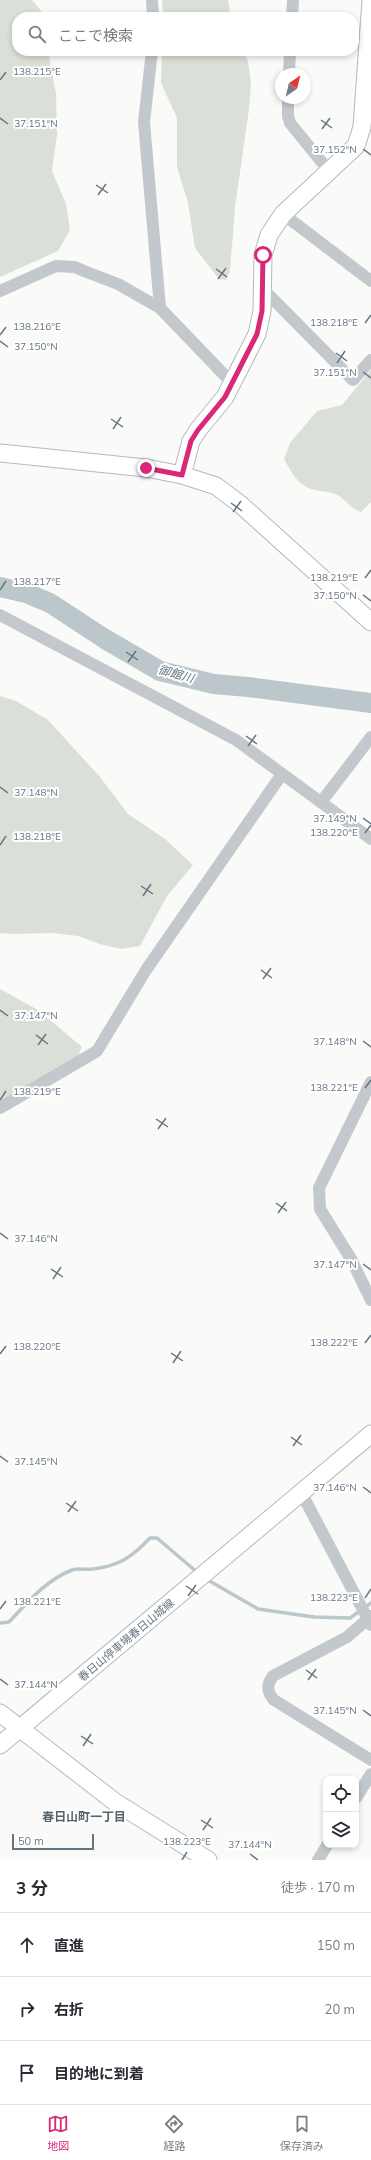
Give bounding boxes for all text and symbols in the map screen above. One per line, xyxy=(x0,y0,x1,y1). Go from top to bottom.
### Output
search box xyxy=(12,12,359,56)
icon: search xyxy=(26,23,48,45)
text: ここで検索 xyxy=(58,26,133,45)
text: 138.215°E xyxy=(13,65,61,78)
north arrow xyxy=(275,68,311,104)
text: 37.151°N xyxy=(14,117,58,130)
text: 37.152°N xyxy=(313,143,357,156)
route start xyxy=(254,246,272,264)
text: 138.218°E xyxy=(310,316,358,329)
text: 138.216°E xyxy=(13,320,61,333)
text: 37.150°N xyxy=(14,340,58,353)
text: 37.151°N xyxy=(313,366,357,379)
route end xyxy=(137,459,155,477)
text: 138.219°E xyxy=(310,571,358,584)
text: 138.217°E xyxy=(13,575,61,588)
text: 37.150°N xyxy=(313,589,357,602)
water label: 御館川 xyxy=(157,661,197,686)
text: 37.148°N xyxy=(14,786,58,799)
text: 37.149°N xyxy=(313,812,357,825)
text: 138.220°E xyxy=(310,826,358,839)
text: 138.218°E xyxy=(13,830,61,843)
text: 37.147°N xyxy=(14,1009,58,1022)
text: 37.148°N xyxy=(313,1035,357,1048)
text: 138.221°E xyxy=(310,1081,358,1094)
text: 138.219°E xyxy=(13,1085,61,1098)
text: 37.146°N xyxy=(14,1232,58,1245)
text: 37.147°N xyxy=(313,1258,357,1271)
text: 138.222°E xyxy=(310,1336,358,1349)
text: 138.220°E xyxy=(13,1340,61,1353)
text: 37.145°N xyxy=(14,1455,58,1468)
text: 37.146°N xyxy=(313,1481,357,1494)
text: 138.223°E xyxy=(310,1591,358,1604)
text: 138.221°E xyxy=(13,1595,61,1608)
street label: 春日山停車場春日山城線 xyxy=(75,1596,177,1684)
text: 37.144°N xyxy=(14,1678,58,1691)
text: 37.145°N xyxy=(313,1704,357,1717)
map controls xyxy=(323,1776,359,1848)
button: locate xyxy=(323,1776,359,1812)
district label: 春日山町一丁目 xyxy=(42,1809,126,1824)
button: layers xyxy=(323,1812,359,1848)
scale bar xyxy=(12,1832,94,1851)
text: 50 m xyxy=(18,1834,44,1848)
text: 138.223°E xyxy=(163,1835,211,1848)
text: 37.144°N xyxy=(228,1838,272,1851)
text: 3 分 xyxy=(16,1877,48,1898)
text: 徒歩 · 170 m xyxy=(281,1879,355,1895)
icon: ahead xyxy=(16,1934,38,1956)
text: 直進 xyxy=(54,1936,84,1955)
text: 150 m xyxy=(317,1937,355,1953)
icon: right xyxy=(16,1998,38,2020)
text: 右折 xyxy=(54,2000,84,2019)
text: 20 m xyxy=(325,2001,355,2017)
icon: arrive xyxy=(16,2062,38,2084)
text: 目的地に到着 xyxy=(54,2064,144,2083)
tab: 地図 xyxy=(47,2113,69,2153)
tab: 経路 xyxy=(163,2113,185,2153)
tab: 保存済み xyxy=(280,2113,324,2153)

